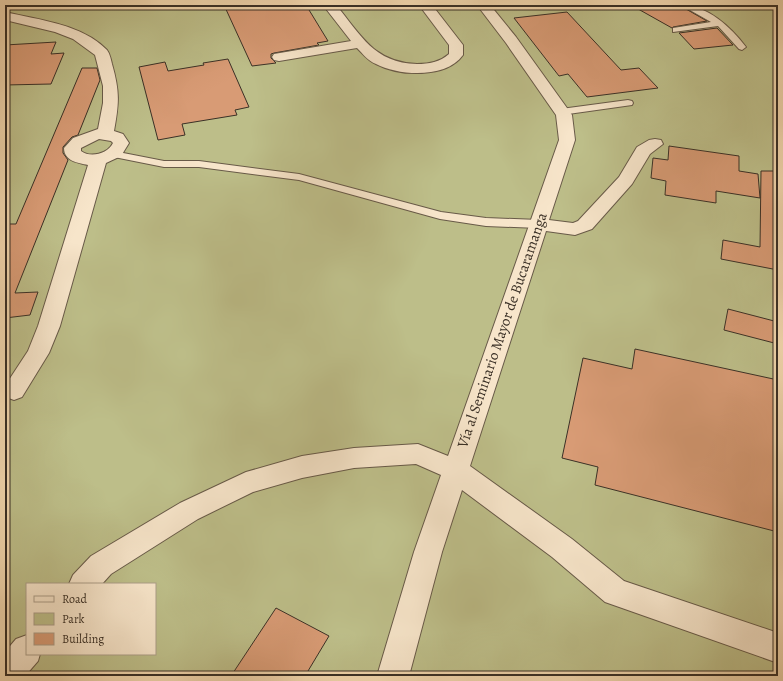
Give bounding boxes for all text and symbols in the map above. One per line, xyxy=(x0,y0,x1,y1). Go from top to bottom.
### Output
street label: Vía al Seminario Mayor de Bucaramanga xyxy=(452,210,552,451)
legend xyxy=(26,583,156,655)
text: Road xyxy=(62,591,88,607)
text: Park xyxy=(62,611,85,627)
text: Building xyxy=(62,631,104,647)

